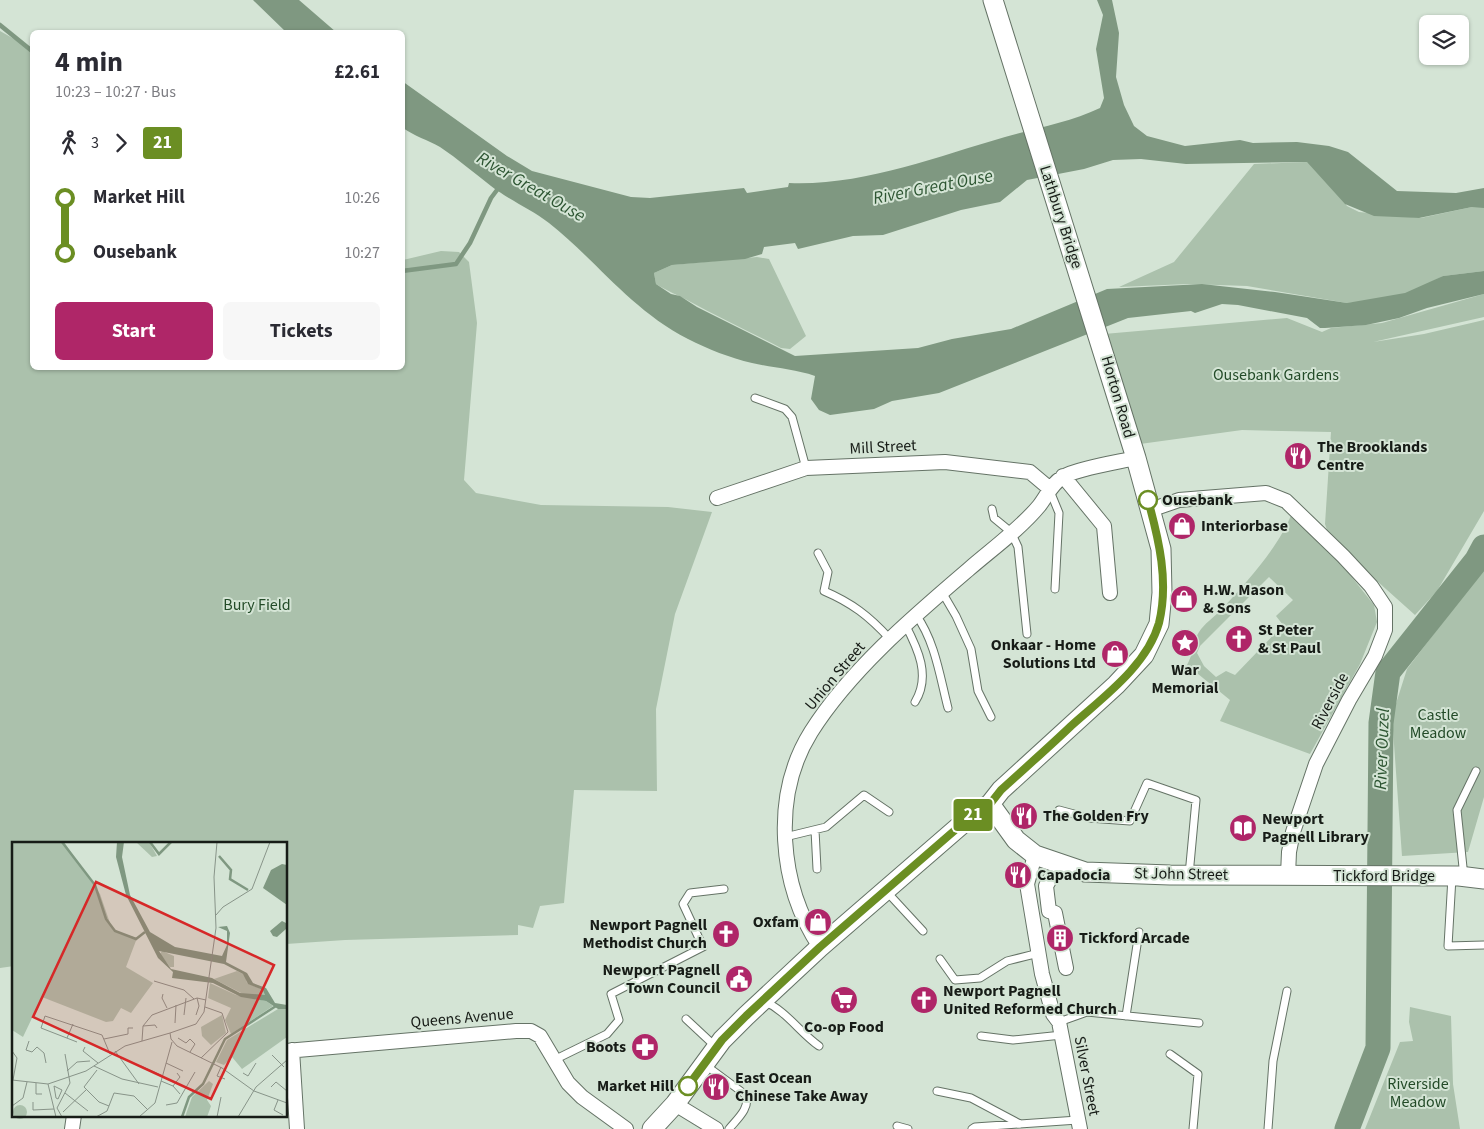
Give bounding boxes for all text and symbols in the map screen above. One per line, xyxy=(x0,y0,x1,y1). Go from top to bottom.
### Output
map controls xyxy=(1419,15,1469,65)
button: layers xyxy=(1419,15,1469,65)
text: 4 min xyxy=(55,42,123,82)
text: £2.61 xyxy=(334,59,380,86)
text: 10:23 – 10:27 · Bus xyxy=(55,81,176,103)
icon: walk xyxy=(55,129,83,157)
icon: forward xyxy=(107,129,135,157)
text: 21 xyxy=(153,130,172,155)
text: 3 xyxy=(91,132,99,154)
water label: River Great Ouse xyxy=(472,146,590,228)
street label: Lathbury Bridge xyxy=(1034,162,1088,272)
water label: River Great Ouse xyxy=(871,163,995,211)
text: Market Hill xyxy=(93,184,185,211)
text: 10:26 xyxy=(344,187,380,209)
text: Ousebank xyxy=(93,239,177,266)
text: 10:27 xyxy=(344,242,380,264)
button: Start xyxy=(55,302,213,360)
button: Tickets xyxy=(223,302,380,360)
street label: Horton Road xyxy=(1096,353,1140,441)
park label: Ousebank Gardens xyxy=(1213,364,1339,386)
street label: Mill Street xyxy=(849,434,918,460)
place label: The Brooklands Centre xyxy=(1317,436,1427,476)
restaurant icon: The Brooklands Centre xyxy=(1283,441,1313,471)
place label: Ousebank xyxy=(1162,489,1233,511)
marker: Ousebank xyxy=(1138,490,1158,510)
shop icon: Interiorbase xyxy=(1167,511,1197,541)
place label: Interiorbase xyxy=(1201,515,1288,537)
place label: H.W. Mason & Sons xyxy=(1203,579,1284,619)
shop icon: H.W. Mason & Sons xyxy=(1169,584,1199,614)
park label: Bury Field xyxy=(223,594,291,616)
place label: St Peter & St Paul xyxy=(1258,619,1321,659)
church icon: St Peter & St Paul xyxy=(1224,624,1254,654)
place icon: War Memorial xyxy=(1170,628,1200,658)
place label: Onkaar - Home Solutions Ltd xyxy=(991,634,1096,674)
street label: Union Street xyxy=(800,636,871,715)
shop icon: Onkaar - Home Solutions Ltd xyxy=(1100,639,1130,669)
place label: War Memorial xyxy=(1152,659,1219,699)
street label: Riverside xyxy=(1306,669,1354,733)
park label: Castle Meadow xyxy=(1410,704,1467,744)
water label: River Ouzel xyxy=(1368,707,1396,790)
line badge: 21 xyxy=(950,799,996,831)
restaurant icon: The Golden Fry xyxy=(1009,801,1039,831)
text: 21 xyxy=(963,802,983,827)
place label: The Golden Fry xyxy=(1043,805,1150,827)
place label: Newport Pagnell Library xyxy=(1262,808,1369,848)
library icon: Newport Pagnell Library xyxy=(1228,813,1258,843)
inset map xyxy=(12,842,288,1116)
restaurant icon: Capadocia xyxy=(1003,860,1033,890)
street label: St John Street xyxy=(1134,862,1229,886)
place label: Capadocia xyxy=(1037,864,1111,886)
street label: Tickford Bridge xyxy=(1333,865,1435,887)
shop icon: Oxfam xyxy=(803,907,833,937)
place label: Oxfam xyxy=(753,911,799,933)
place label: Newport Pagnell Methodist Church xyxy=(582,914,707,954)
church icon: Newport Pagnell Methodist Church xyxy=(711,919,741,949)
building icon: Tickford Arcade xyxy=(1045,923,1075,953)
place label: Tickford Arcade xyxy=(1079,927,1190,949)
place label: Newport Pagnell Town Council xyxy=(602,959,720,999)
public building icon: Newport Pagnell Town Council xyxy=(724,964,754,994)
place label: Newport Pagnell United Reformed Church xyxy=(943,980,1117,1020)
supermarket icon: Co-op Food xyxy=(829,985,859,1015)
church icon: Newport Pagnell United Reformed Church xyxy=(909,985,939,1015)
street label: Queens Avenue xyxy=(410,1003,514,1033)
place label: Co-op Food xyxy=(804,1016,884,1038)
pharmacy icon: Boots xyxy=(630,1032,660,1062)
street label: Silver Street xyxy=(1068,1034,1106,1118)
place label: Boots xyxy=(586,1036,626,1058)
place label: East Ocean Chinese Take Away xyxy=(735,1067,869,1107)
restaurant icon: East Ocean Chinese Take Away xyxy=(701,1072,731,1102)
park label: Riverside Meadow xyxy=(1387,1073,1449,1113)
place label: Market Hill xyxy=(597,1075,674,1097)
marker: Market Hill xyxy=(678,1076,698,1096)

